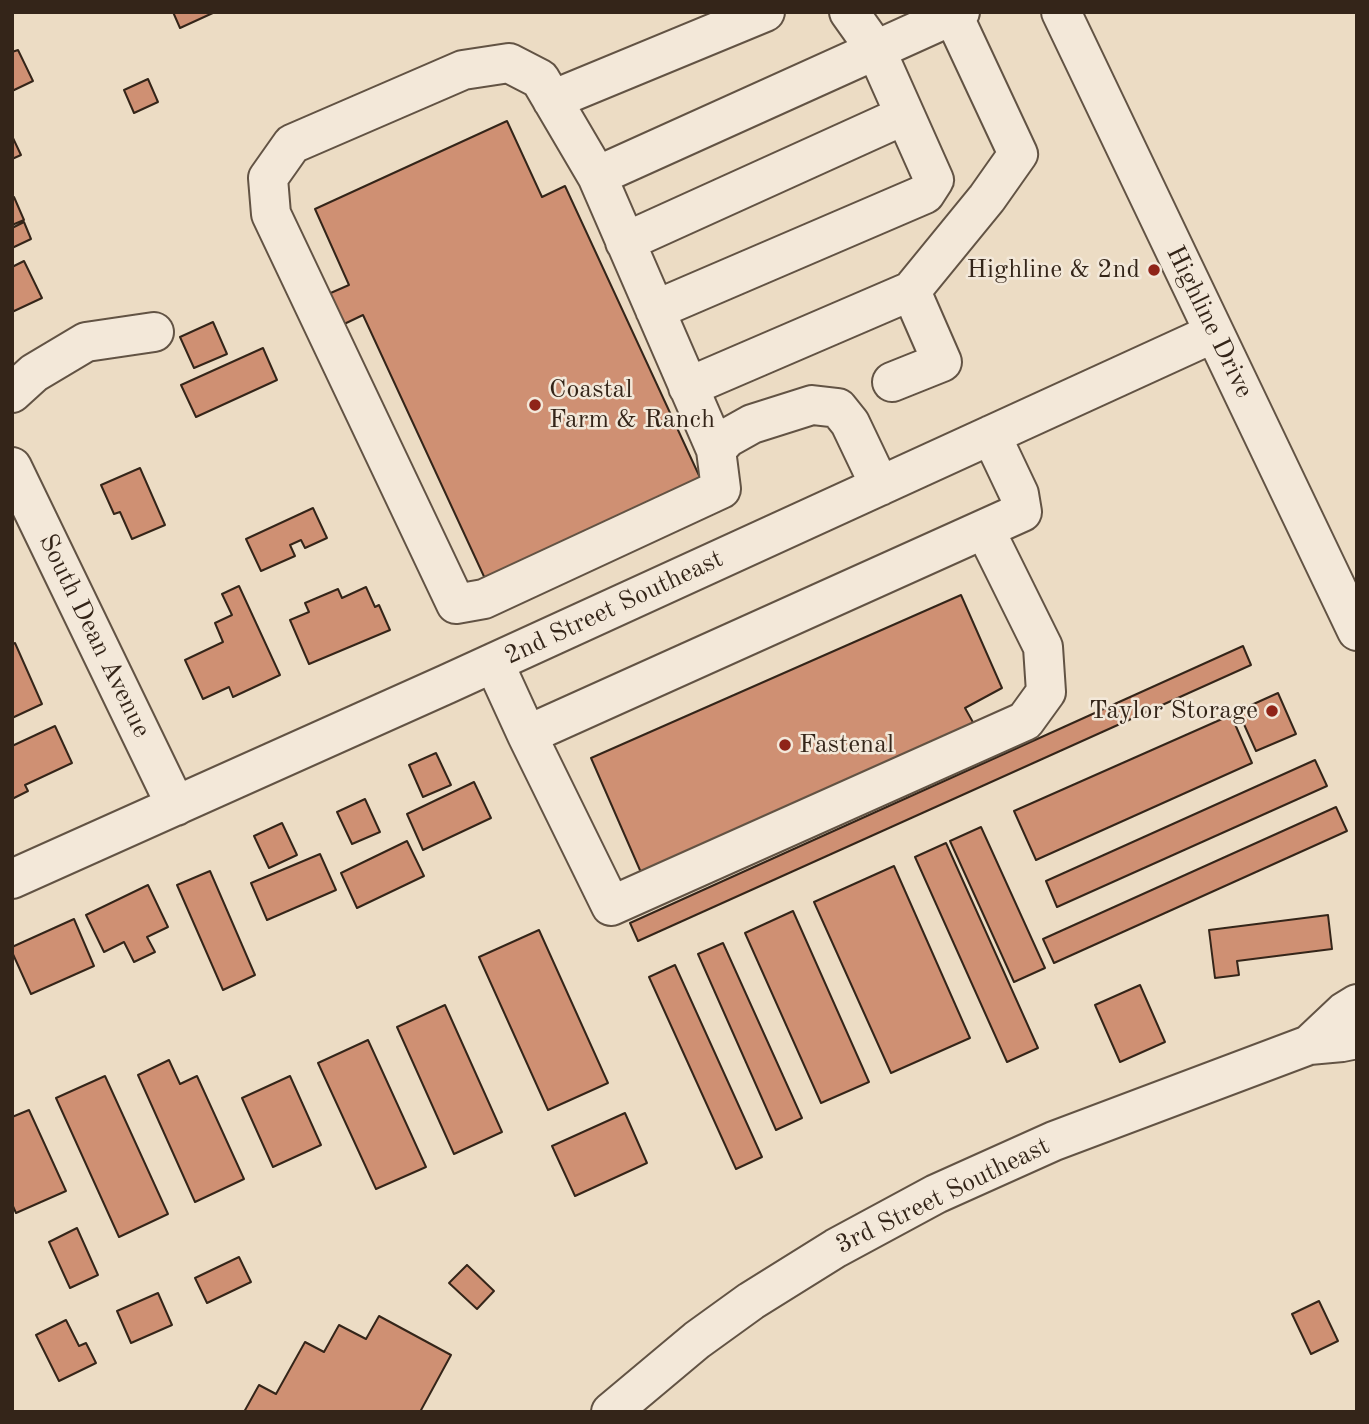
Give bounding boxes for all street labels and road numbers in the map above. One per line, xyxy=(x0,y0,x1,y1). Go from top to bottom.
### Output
street label: Highline Drive xyxy=(1159,241,1259,403)
street label: South Dean Avenue xyxy=(31,529,157,743)
street label: 2nd Street Southeast xyxy=(500,544,728,672)
street label: 3rd Street Southeast xyxy=(831,1131,1055,1261)

